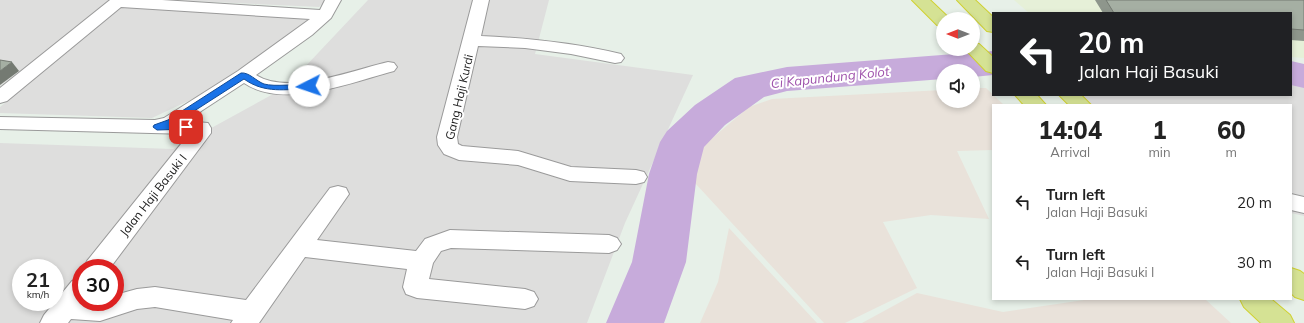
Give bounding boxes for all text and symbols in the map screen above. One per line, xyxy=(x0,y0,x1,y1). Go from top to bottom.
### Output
north arrow xyxy=(936,12,980,56)
map controls xyxy=(936,12,980,108)
text: 20 m xyxy=(1078,25,1144,60)
icon: left xyxy=(1012,28,1064,80)
street label: Gang Haji Kurdi xyxy=(442,53,476,141)
text: Jalan Haji Basuki xyxy=(1078,60,1219,83)
water label: Ci Kapundung Kolot xyxy=(770,63,890,91)
button: sound xyxy=(936,64,980,108)
position arrow xyxy=(288,65,330,107)
pin xyxy=(169,110,203,144)
text: 14:04 xyxy=(1038,115,1102,145)
text: 1 xyxy=(1152,115,1167,145)
text: 60 xyxy=(1217,115,1246,145)
icon: arrive xyxy=(175,116,197,138)
text: Arrival xyxy=(1050,144,1090,160)
text: min xyxy=(1148,144,1171,160)
text: m xyxy=(1226,144,1237,160)
street label: Jalan Haji Basuki I xyxy=(116,151,190,239)
text: Turn left xyxy=(1046,185,1105,204)
icon: left xyxy=(1012,191,1034,213)
text: 20 m xyxy=(1237,193,1272,212)
text: Jalan Haji Basuki xyxy=(1046,204,1148,220)
text: Turn left xyxy=(1046,245,1105,264)
icon: left xyxy=(1012,251,1034,273)
text: 30 m xyxy=(1237,253,1272,272)
speed limit sign: 30 xyxy=(72,259,124,311)
text: Jalan Haji Basuki I xyxy=(1046,264,1154,280)
text: 21 xyxy=(26,267,50,292)
text: km/h xyxy=(27,288,49,301)

